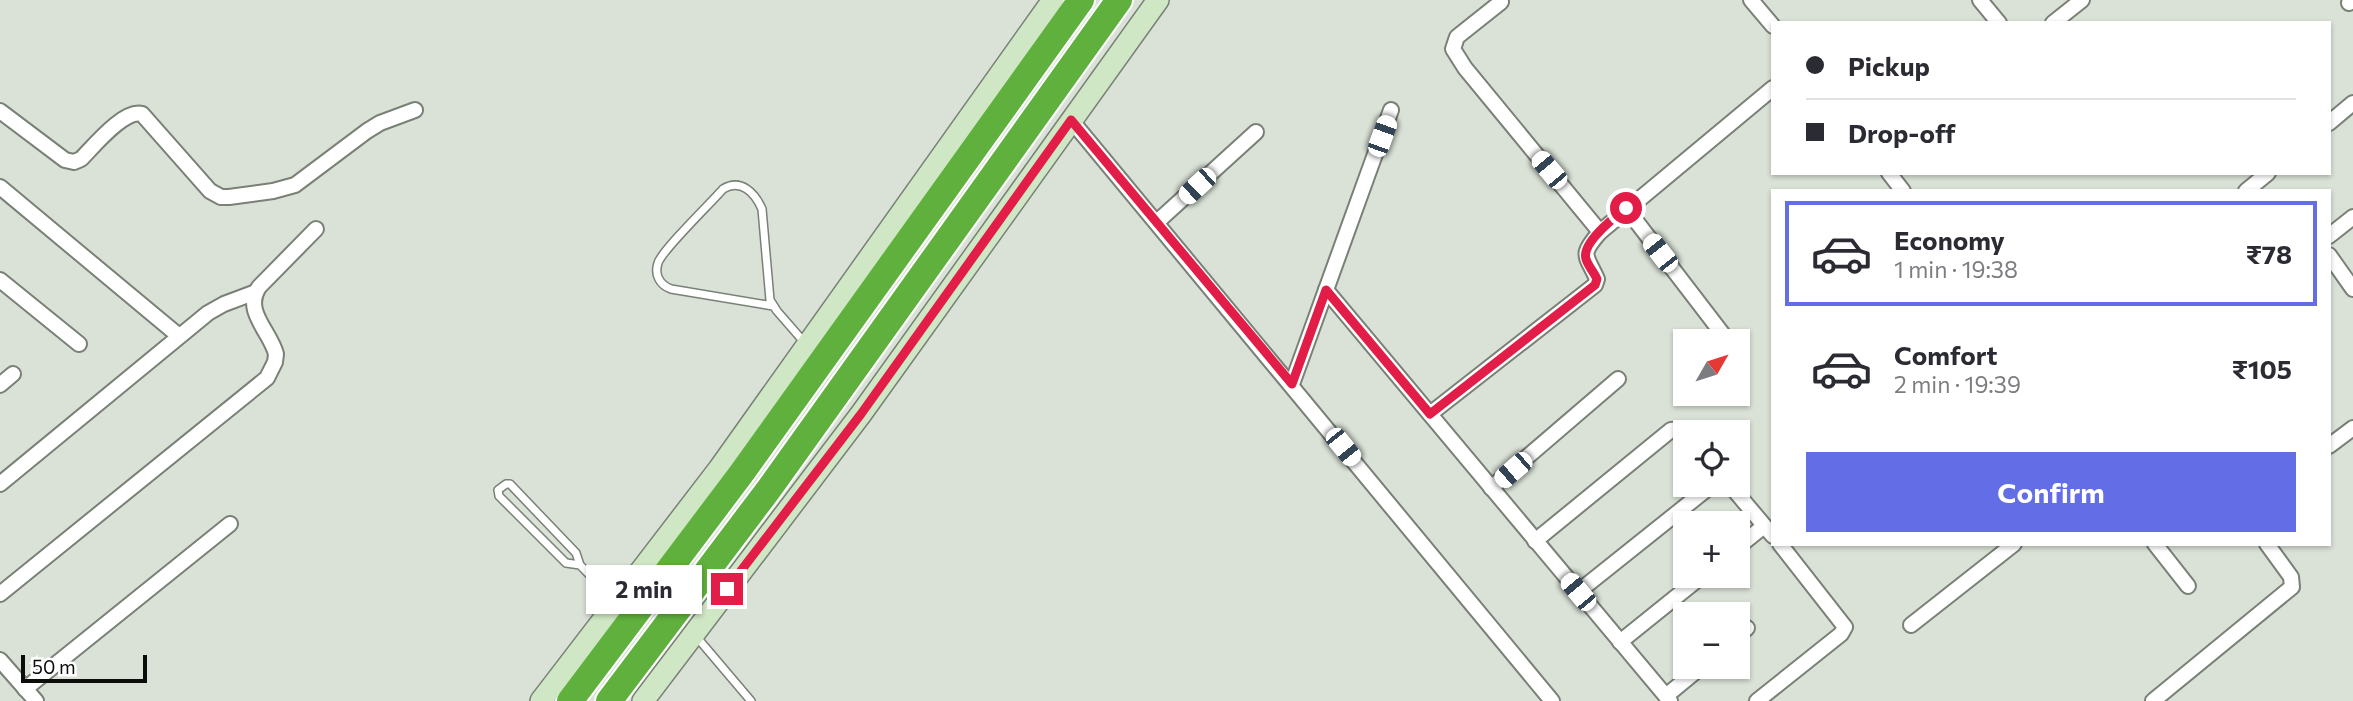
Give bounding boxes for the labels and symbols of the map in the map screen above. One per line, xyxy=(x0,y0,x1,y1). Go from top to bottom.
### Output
car xyxy=(1365,113,1400,159)
car xyxy=(1528,147,1571,193)
car xyxy=(1175,164,1220,208)
route start xyxy=(1610,192,1642,224)
car xyxy=(1639,230,1682,276)
north arrow xyxy=(1673,329,1750,406)
car xyxy=(1322,424,1365,470)
car xyxy=(1491,448,1536,492)
callout: 2 min xyxy=(587,564,702,614)
car xyxy=(1557,569,1600,615)
route end xyxy=(711,573,743,605)
scale bar xyxy=(21,652,147,684)

